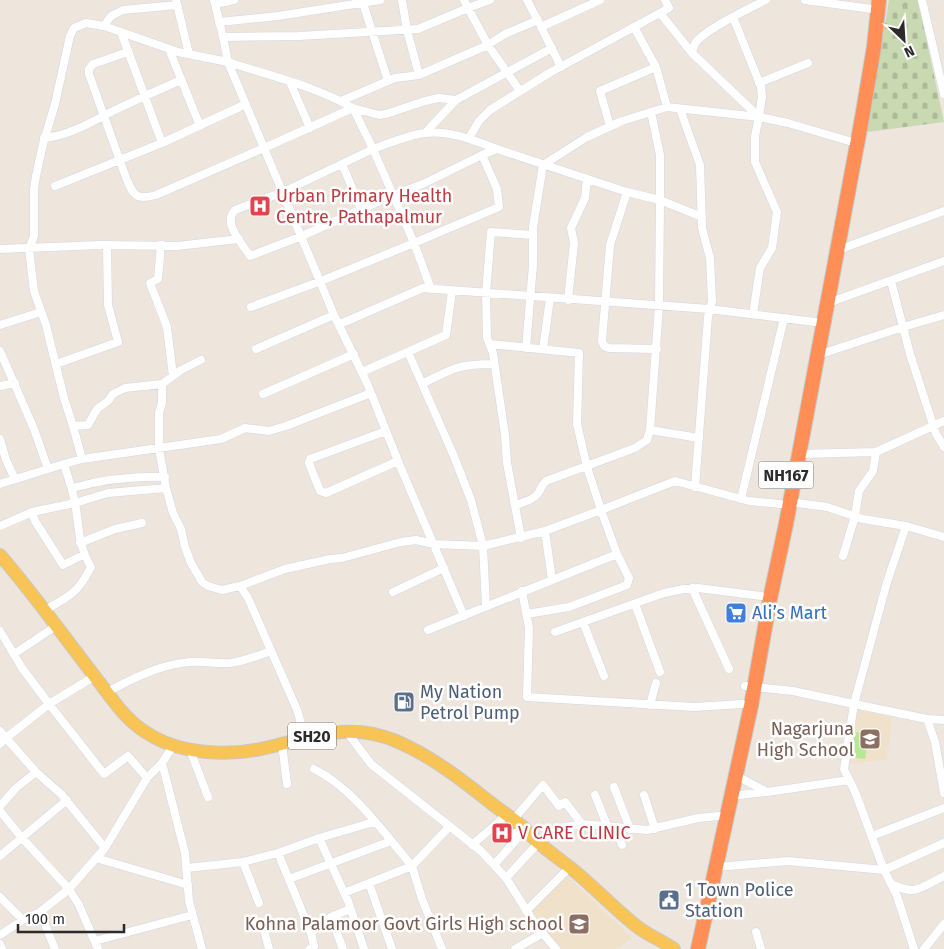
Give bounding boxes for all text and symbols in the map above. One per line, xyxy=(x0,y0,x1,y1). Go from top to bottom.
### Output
north arrow xyxy=(879,15,929,65)
text: N xyxy=(901,42,917,61)
place label: Urban Primary Health Centre, Pathapalmur xyxy=(276,185,452,228)
hospital icon: Urban Primary Health Centre, Pathapalmur xyxy=(248,194,272,218)
road number: NH167 xyxy=(758,462,814,488)
supermarket icon: Ali’s Mart xyxy=(724,601,748,625)
place label: Ali’s Mart xyxy=(752,602,828,624)
place label: My Nation Petrol Pump xyxy=(420,681,520,724)
fuel station icon: My Nation Petrol Pump xyxy=(392,690,416,714)
place label: Nagarjuna High School xyxy=(757,718,854,761)
road number: SH20 xyxy=(288,722,336,749)
school or university icon: Nagarjuna High School xyxy=(858,727,882,751)
hospital icon: V CARE CLINIC xyxy=(490,821,514,845)
place label: V CARE CLINIC xyxy=(518,822,631,844)
place label: 1 Town Police Station xyxy=(685,879,793,922)
public building icon: 1 Town Police Station xyxy=(657,888,681,912)
scale bar xyxy=(18,902,124,934)
text: 100 m xyxy=(25,910,65,928)
school or university icon: Kohna Palamoor Govt Girls High school xyxy=(567,912,591,936)
place label: Kohna Palamoor Govt Girls High school xyxy=(245,913,563,935)

